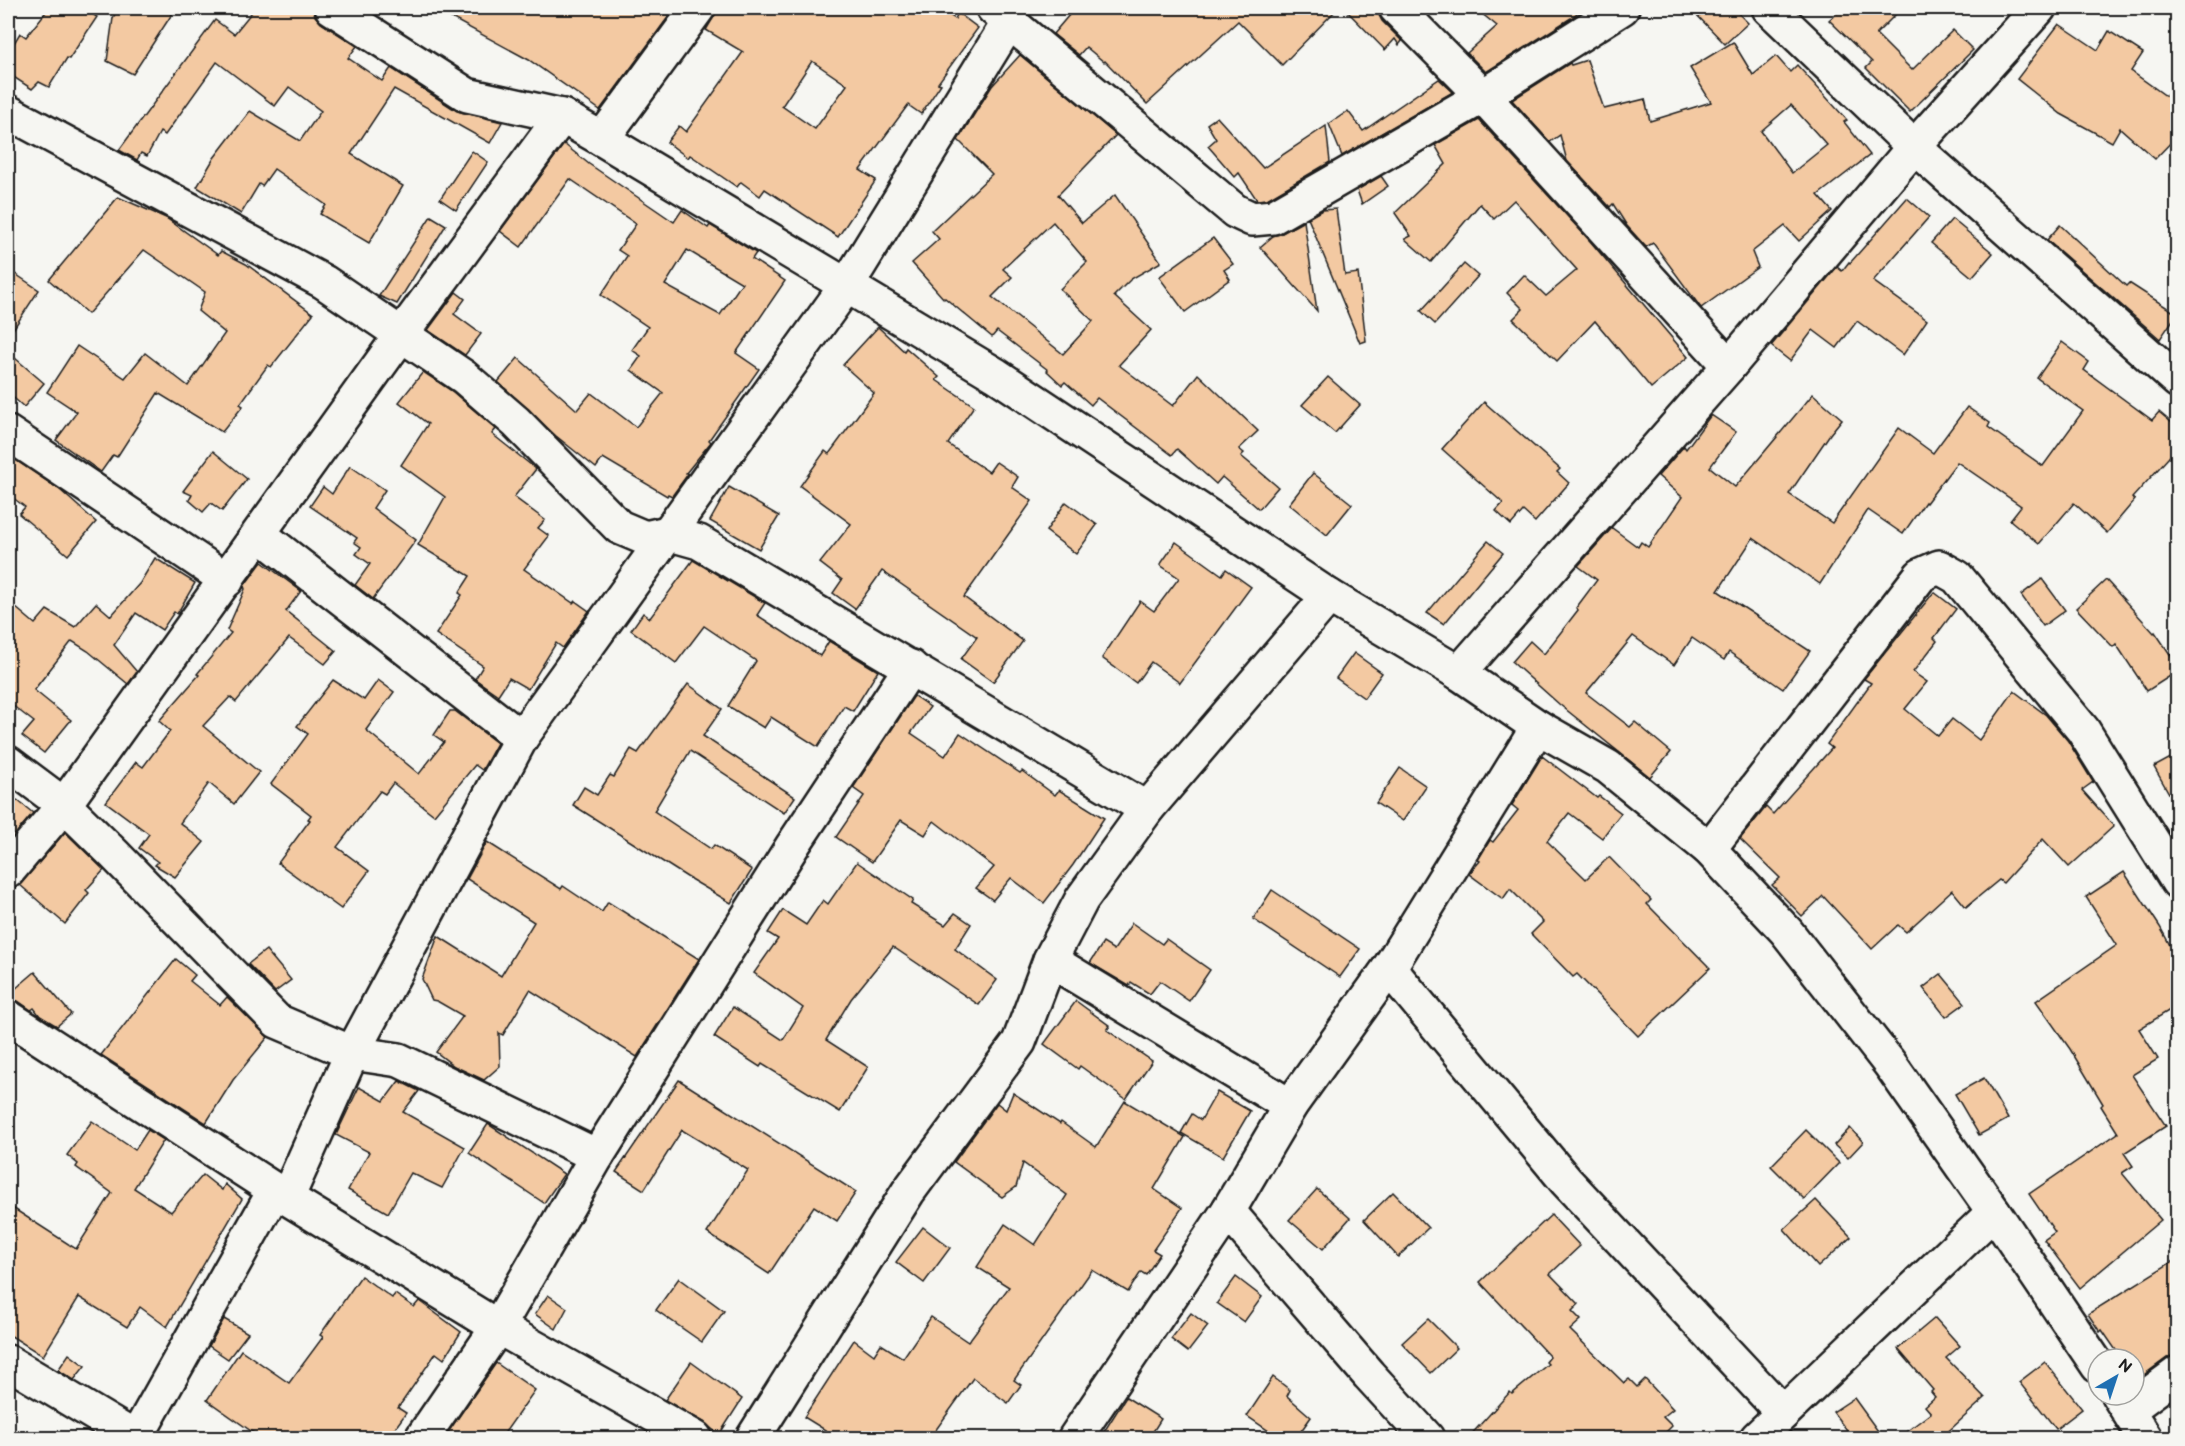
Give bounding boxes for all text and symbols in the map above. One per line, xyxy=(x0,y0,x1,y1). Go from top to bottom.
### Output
north arrow xyxy=(2086,1347,2146,1407)
text: N xyxy=(2114,1355,2135,1378)

